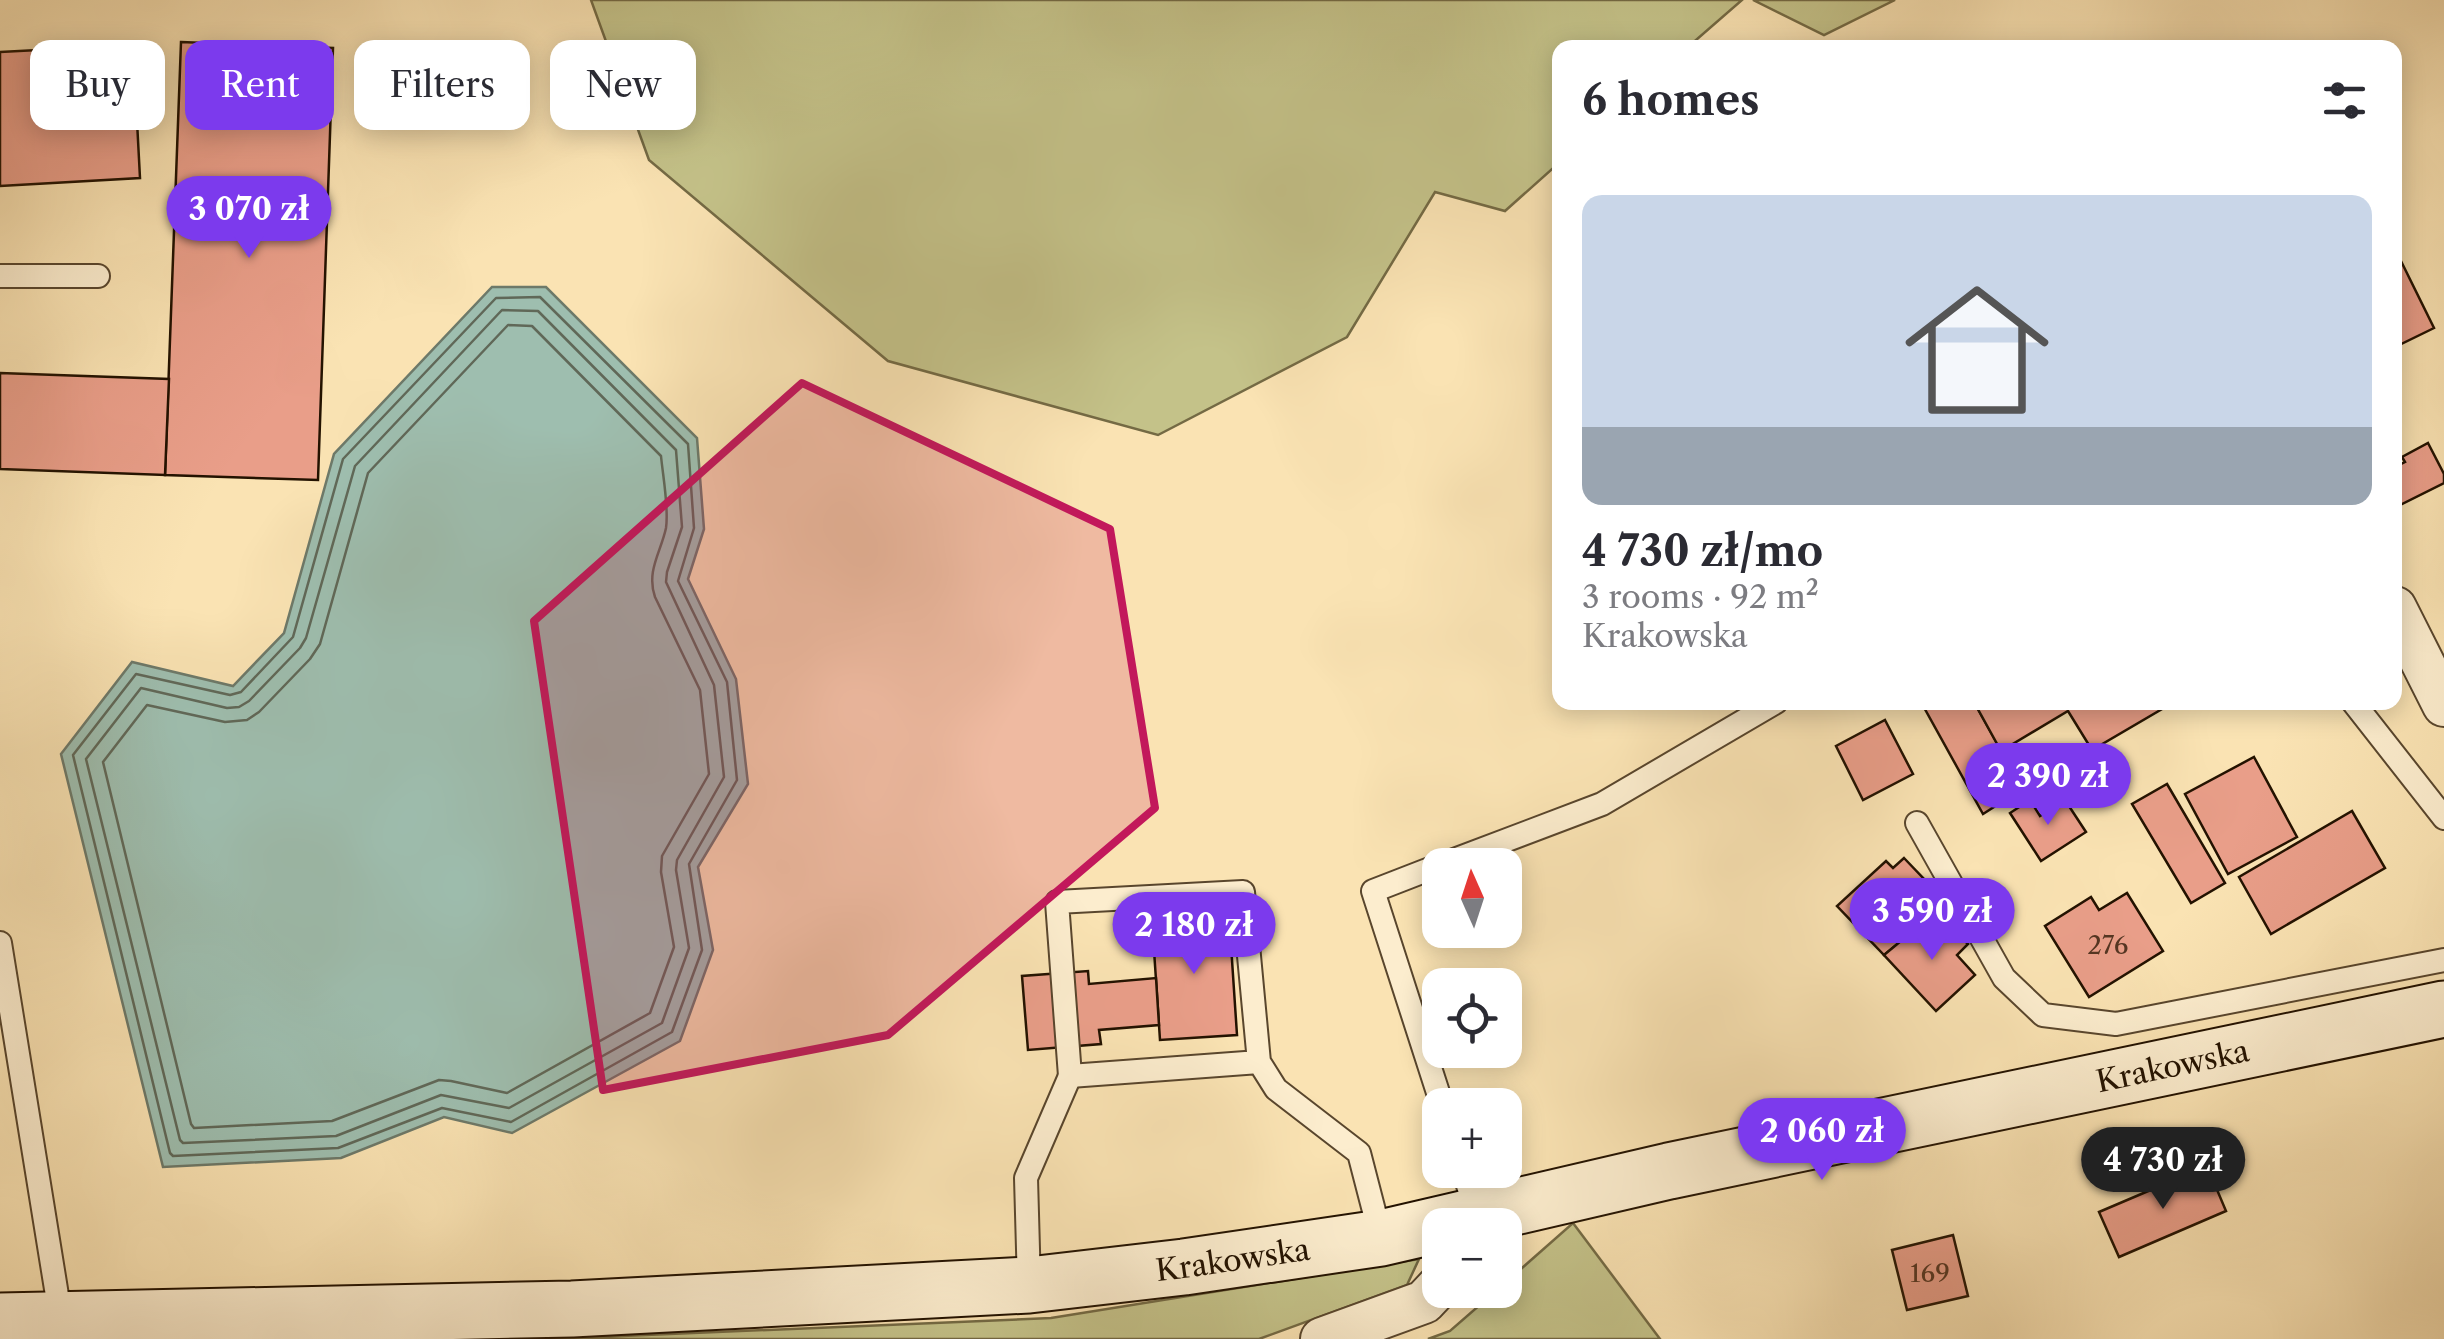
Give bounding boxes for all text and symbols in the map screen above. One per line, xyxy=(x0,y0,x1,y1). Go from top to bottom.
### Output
chip: Buy xyxy=(30,40,165,130)
chip: Rent xyxy=(185,40,334,130)
chip: Filters xyxy=(354,40,530,130)
chip: New xyxy=(550,40,696,130)
icon: filters xyxy=(2317,73,2372,128)
text: 6 homes xyxy=(1582,74,1760,126)
pin: 3 070 zł xyxy=(146,176,352,261)
text: 3 070 zł xyxy=(188,189,310,228)
icon: home xyxy=(1887,260,2067,440)
text: 4 730 zł/mo xyxy=(1582,525,1823,577)
text: 3 rooms · 92 m² xyxy=(1582,577,1819,616)
text: Krakowska xyxy=(1582,616,1748,655)
pin: 2 390 zł xyxy=(1945,743,2151,828)
text: 2 390 zł xyxy=(1987,756,2109,795)
north arrow xyxy=(1422,848,1522,948)
map controls xyxy=(1422,848,1522,1308)
pin: 3 590 zł xyxy=(1829,878,2035,963)
text: 3 590 zł xyxy=(1872,891,1992,930)
pin: 2 180 zł xyxy=(1091,892,1297,977)
text: 2 180 zł xyxy=(1135,905,1253,944)
house number: 276 xyxy=(2088,930,2128,961)
button: locate xyxy=(1422,968,1522,1068)
street label: Krakowska xyxy=(2093,1032,2252,1100)
button: + xyxy=(1422,1088,1522,1188)
pin: 2 060 zł xyxy=(1719,1098,1925,1183)
text: 2 060 zł xyxy=(1760,1111,1884,1150)
pin: 4 730 zł xyxy=(2060,1127,2266,1212)
text: 4 730 zł xyxy=(2103,1140,2223,1179)
button: − xyxy=(1422,1208,1522,1308)
street label: Krakowska xyxy=(1154,1230,1312,1289)
house number: 169 xyxy=(1910,1258,1950,1289)

